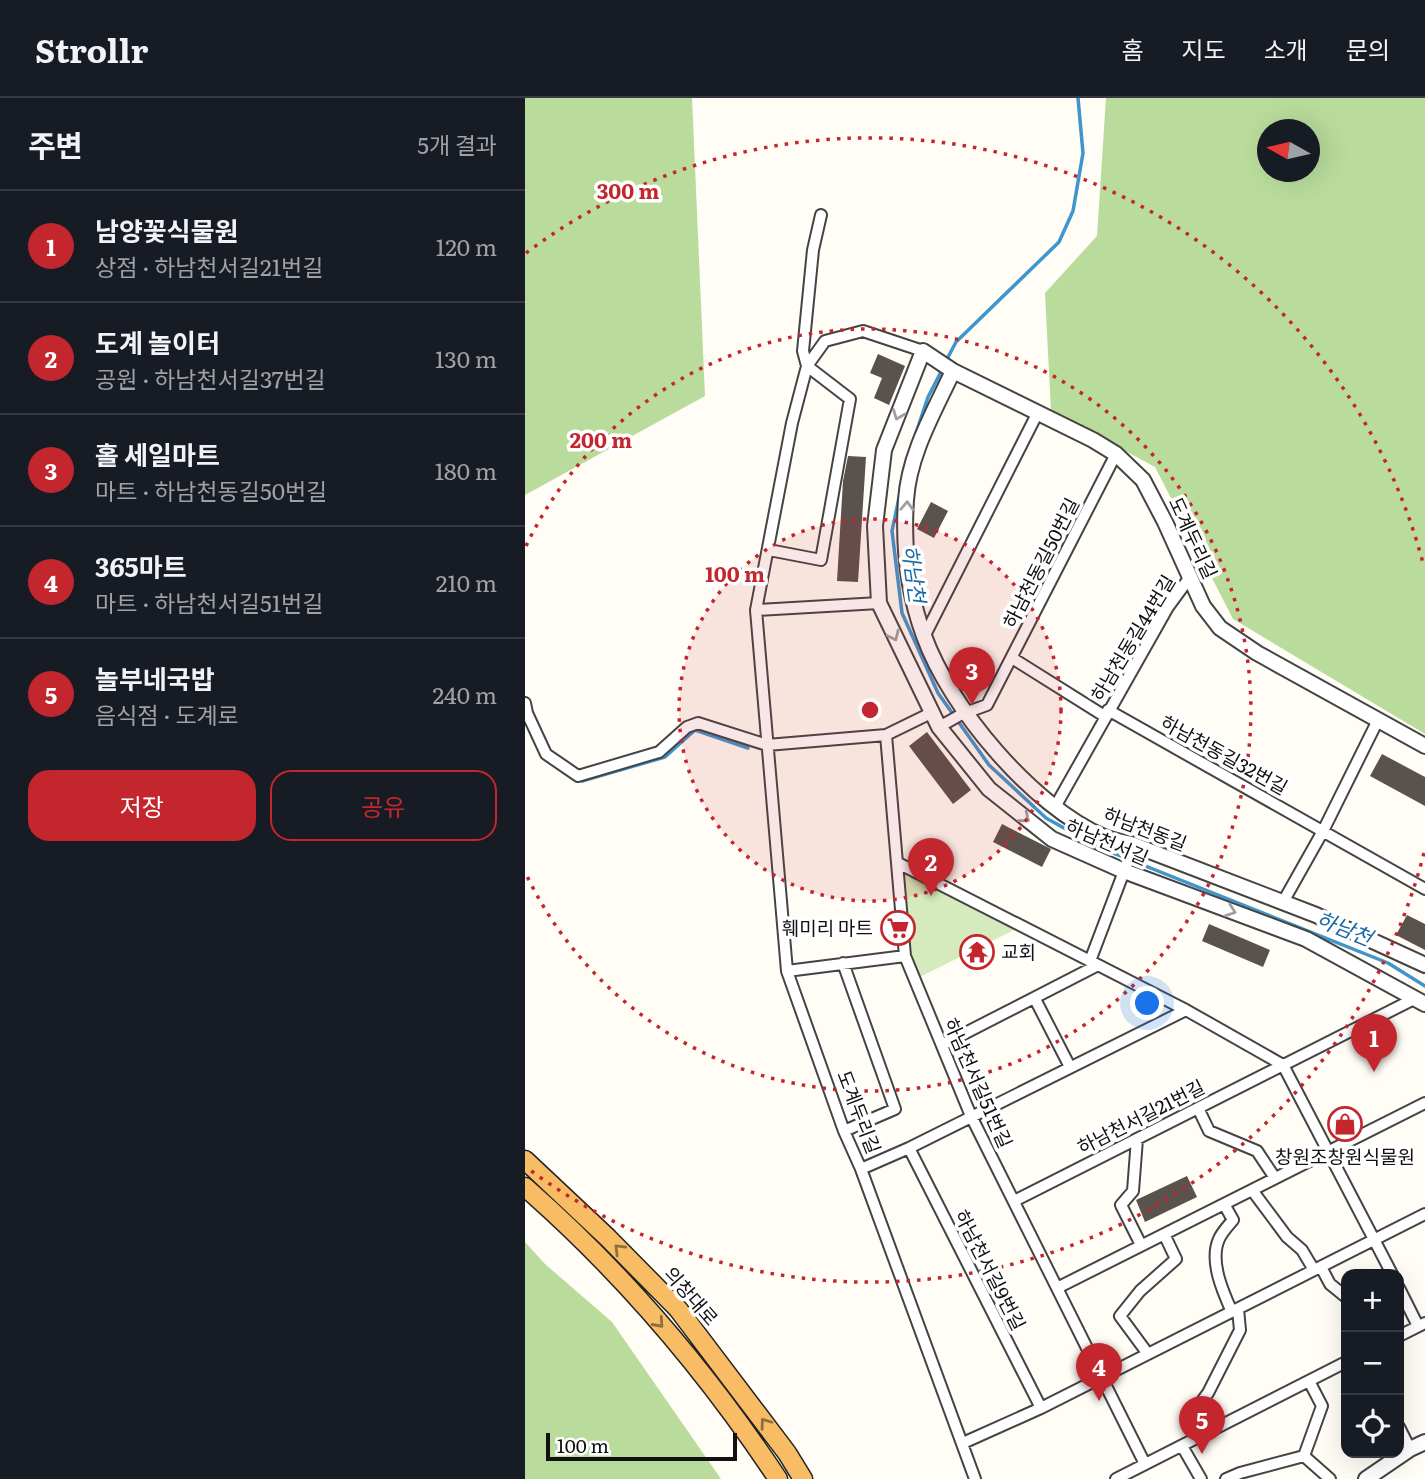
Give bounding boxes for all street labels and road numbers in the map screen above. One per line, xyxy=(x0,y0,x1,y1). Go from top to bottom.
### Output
street label: 하남천동길50번길 xyxy=(995,492,1085,633)
street label: 도계두리길 xyxy=(1163,492,1225,583)
street label: 하남천동길44번길 xyxy=(1083,569,1181,706)
street label: 하남천동길32번길 xyxy=(1156,708,1293,801)
street label: 하남천동길 xyxy=(1100,799,1191,857)
street label: 하남천서길 xyxy=(1062,811,1153,871)
street label: 하남천서길51번길 xyxy=(938,1013,1020,1152)
street label: 도계두리길 xyxy=(831,1066,889,1157)
street label: 하남천서길21번길 xyxy=(1072,1072,1209,1160)
street label: 하남천서길9번길 xyxy=(948,1204,1033,1335)
street label: 의창대로 xyxy=(658,1260,725,1331)

